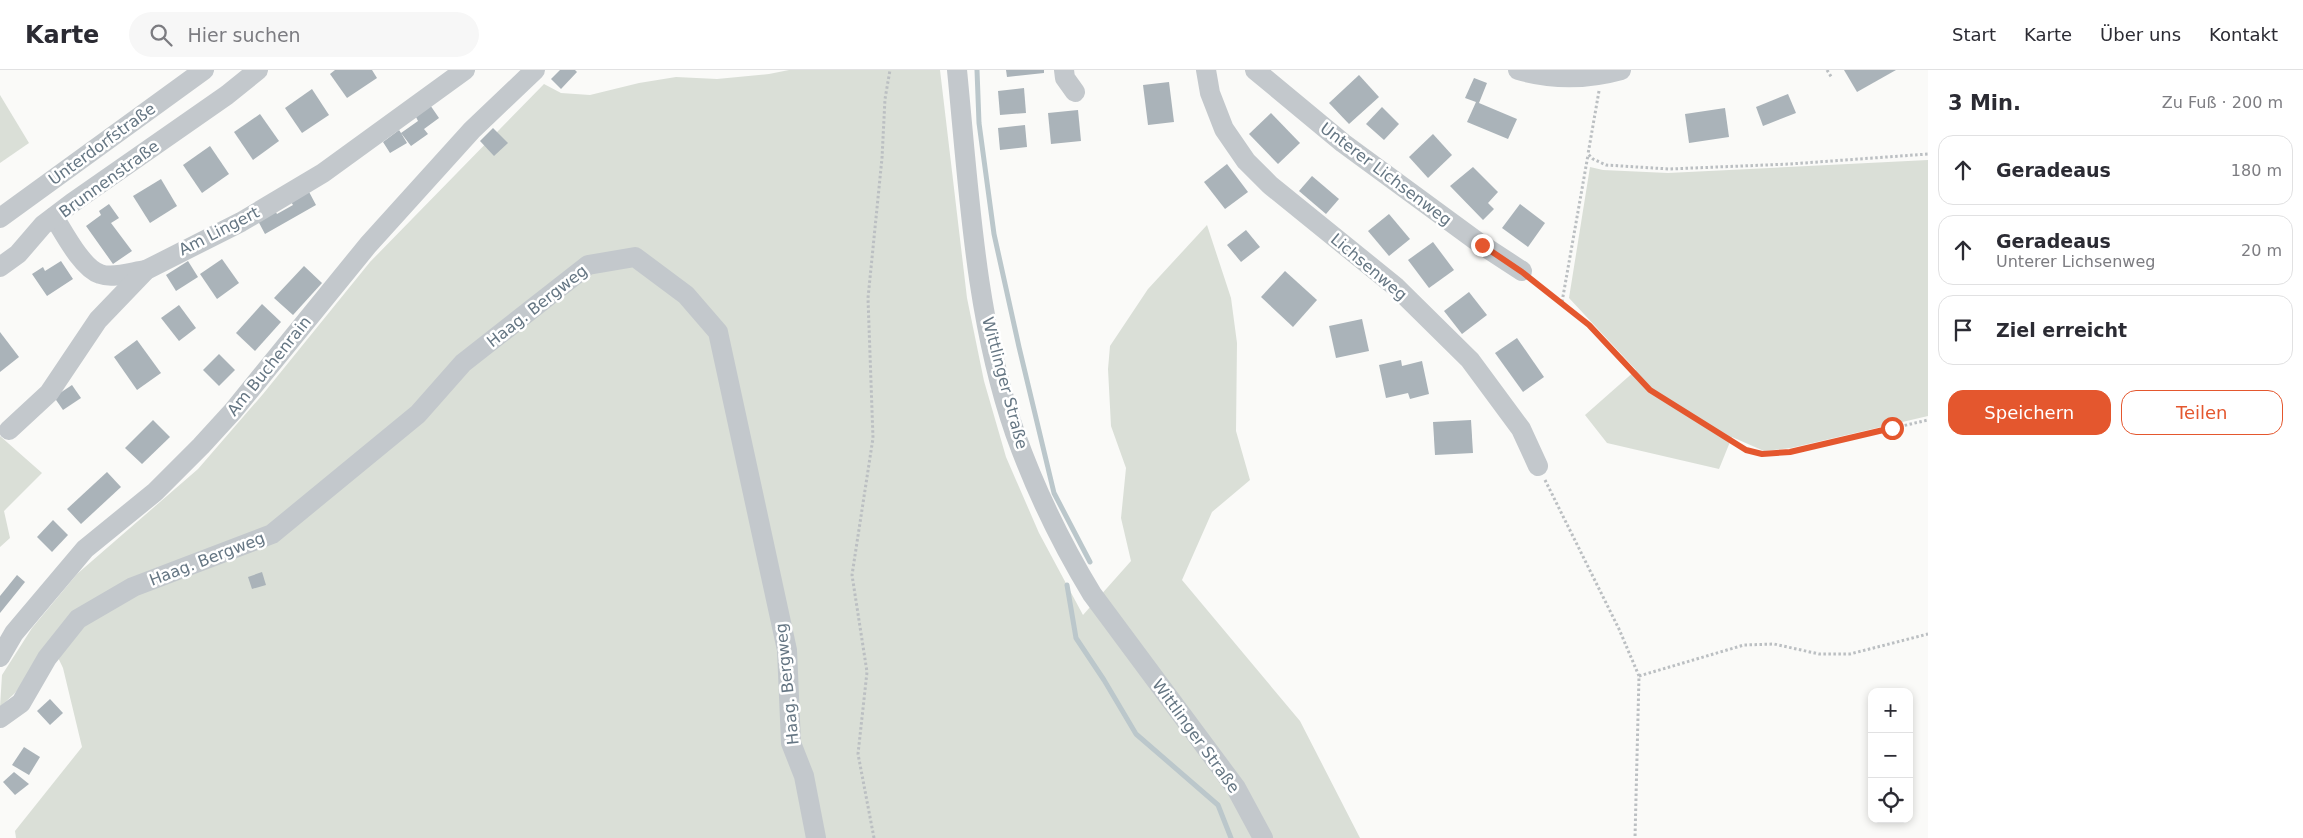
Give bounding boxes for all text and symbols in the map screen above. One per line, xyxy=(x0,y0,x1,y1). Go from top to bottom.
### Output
search box xyxy=(129,12,479,57)
text: Karte xyxy=(25,21,99,49)
icon: search xyxy=(147,21,175,49)
text: Hier suchen xyxy=(187,24,301,46)
text: Start xyxy=(1952,24,1996,45)
text: Karte xyxy=(2024,24,2072,45)
text: Über uns xyxy=(2100,24,2181,45)
text: Kontakt xyxy=(2209,24,2278,45)
text: 3 Min. xyxy=(1948,91,2021,115)
text: Zu Fuß · 200 m xyxy=(2162,93,2283,112)
street label: Unterdorfstraße xyxy=(45,99,159,189)
street label: Unterer Lichsenweg xyxy=(1317,118,1455,230)
street label: Brunnenstraße xyxy=(55,136,163,222)
icon: ahead xyxy=(1949,156,1977,184)
text: Geradeaus xyxy=(1996,159,2111,181)
text: 180 m xyxy=(2231,161,2282,180)
street label: Am Lingert xyxy=(175,203,263,259)
street label: Lichsenweg xyxy=(1327,230,1411,304)
text: Geradeaus xyxy=(1996,230,2111,252)
route end xyxy=(1471,234,1494,257)
icon: ahead xyxy=(1949,236,1977,264)
text: 20 m xyxy=(2241,241,2282,260)
text: Unterer Lichsenweg xyxy=(1996,252,2155,271)
street label: Haag. Bergweg xyxy=(483,261,591,351)
street label: Am Buchenrain xyxy=(223,312,315,420)
street label: Wittlinger Straße xyxy=(978,315,1032,451)
icon: arrive xyxy=(1949,316,1977,344)
text: Ziel erreicht xyxy=(1996,319,2127,341)
button: Speichern xyxy=(1948,390,2111,435)
button: Teilen xyxy=(2121,390,2283,435)
route start xyxy=(1881,417,1904,440)
street label: Haag. Bergweg xyxy=(146,528,268,590)
street label: Haag. Bergweg xyxy=(771,622,803,746)
street label: Wittlinger Straße xyxy=(1148,675,1244,797)
map controls xyxy=(1868,688,1913,823)
button: + xyxy=(1868,688,1913,733)
button: − xyxy=(1868,733,1913,778)
button: locate xyxy=(1868,778,1913,823)

